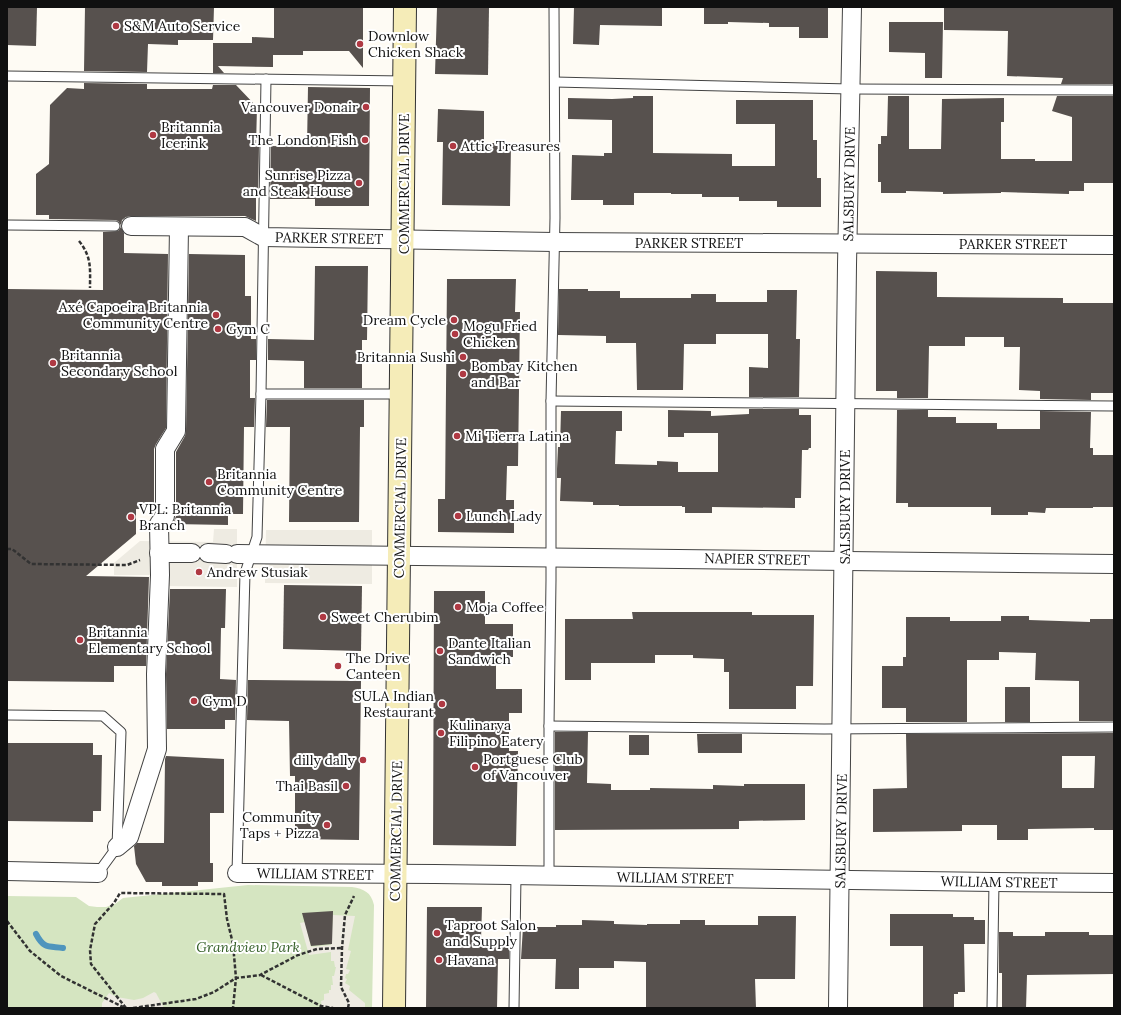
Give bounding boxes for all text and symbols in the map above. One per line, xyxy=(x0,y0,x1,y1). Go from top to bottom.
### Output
place label: S&M Auto Service xyxy=(124,17,241,35)
marker: S&M Auto Service xyxy=(111,21,121,31)
place label: Downlow Chicken Shack xyxy=(368,27,464,61)
marker: Downlow Chicken Shack xyxy=(355,39,365,49)
place label: Vancouver Donair xyxy=(240,98,358,116)
marker: Vancouver Donair xyxy=(361,102,371,112)
street label: COMMERCIAL DRIVE xyxy=(395,113,413,254)
place label: Britannia Icerink xyxy=(161,118,221,152)
street label: SALSBURY DRIVE xyxy=(839,126,859,241)
marker: Britannia Icerink xyxy=(148,130,158,140)
place label: The London Fish xyxy=(248,131,357,149)
marker: The London Fish xyxy=(360,135,370,145)
place label: Attic Treasures xyxy=(460,137,560,155)
marker: Attic Treasures xyxy=(448,141,458,151)
place label: Sunrise Pizza and Steak House xyxy=(243,166,351,200)
marker: Sunrise Pizza and Steak House xyxy=(354,178,364,188)
street label: PARKER STREET xyxy=(275,228,383,248)
street label: PARKER STREET xyxy=(635,234,743,252)
street label: PARKER STREET xyxy=(959,235,1067,253)
place label: Axé Capoeira Britannia Community Centre xyxy=(58,298,208,332)
marker: Axé Capoeira Britannia Community Centre xyxy=(211,310,221,320)
place label: Dream Cycle xyxy=(363,311,446,329)
marker: Dream Cycle xyxy=(449,315,459,325)
place label: Mogu Fried Chicken xyxy=(463,317,537,351)
place label: Gym C xyxy=(226,320,270,338)
marker: Gym C xyxy=(213,324,223,334)
marker: Mogu Fried Chicken xyxy=(450,329,460,339)
place label: Britannia Secondary School xyxy=(61,346,178,380)
place label: Britannia Sushi xyxy=(357,348,455,366)
marker: Britannia Sushi xyxy=(458,352,468,362)
place label: Bombay Kitchen and Bar xyxy=(471,357,578,391)
marker: Britannia Secondary School xyxy=(48,358,58,368)
marker: Bombay Kitchen and Bar xyxy=(458,369,468,379)
place label: Mi Tierra Latina xyxy=(465,427,569,445)
marker: Mi Tierra Latina xyxy=(452,431,462,441)
street label: COMMERCIAL DRIVE xyxy=(390,437,410,578)
street label: SALSBURY DRIVE xyxy=(836,449,854,564)
place label: Britannia Community Centre xyxy=(217,465,343,499)
marker: Britannia Community Centre xyxy=(204,477,214,487)
place label: VPL: Britannia Branch xyxy=(138,500,231,534)
place label: Lunch Lady xyxy=(466,507,542,525)
marker: Lunch Lady xyxy=(453,511,463,521)
marker: VPL: Britannia Branch xyxy=(126,512,136,522)
street label: NAPIER STREET xyxy=(704,549,810,569)
place label: Andrew Stusiak xyxy=(206,563,308,581)
marker: Andrew Stusiak xyxy=(194,567,204,577)
place label: Moja Coffee xyxy=(466,598,544,616)
marker: Moja Coffee xyxy=(453,602,463,612)
place label: Sweet Cherubim xyxy=(331,608,439,626)
marker: Sweet Cherubim xyxy=(318,612,328,622)
place label: Britannia Elementary School xyxy=(88,623,211,657)
place label: Dante Italian Sandwich xyxy=(448,634,532,668)
marker: Britannia Elementary School xyxy=(75,635,85,645)
marker: Dante Italian Sandwich xyxy=(435,646,445,656)
place label: The Drive Canteen xyxy=(346,649,410,683)
marker: The Drive Canteen xyxy=(333,661,343,671)
place label: SULA Indian Restaurant xyxy=(354,687,435,721)
place label: Gym D xyxy=(202,692,247,710)
marker: Gym D xyxy=(189,696,199,706)
marker: SULA Indian Restaurant xyxy=(437,699,447,709)
place label: Kulinarya Filipino Eatery xyxy=(449,716,544,750)
marker: Kulinarya Filipino Eatery xyxy=(436,728,446,738)
place label: Portguese Club of Vancouver xyxy=(483,750,583,784)
place label: dilly dally xyxy=(294,751,356,769)
marker: dilly dally xyxy=(358,755,368,765)
street label: COMMERCIAL DRIVE xyxy=(386,760,406,901)
marker: Portguese Club of Vancouver xyxy=(470,762,480,772)
street label: SALSBURY DRIVE xyxy=(831,773,851,888)
place label: Thai Basil xyxy=(276,777,338,795)
marker: Thai Basil xyxy=(341,781,351,791)
place label: Community Taps + Pizza xyxy=(240,808,320,842)
marker: Community Taps + Pizza xyxy=(322,820,332,830)
street label: WILLIAM STREET xyxy=(256,864,374,884)
street label: WILLIAM STREET xyxy=(616,868,734,888)
street label: WILLIAM STREET xyxy=(940,872,1058,892)
place label: Taproot Salon and Supply xyxy=(445,916,537,950)
marker: Taproot Salon and Supply xyxy=(432,928,442,938)
park label: Grandview Park xyxy=(196,938,300,956)
place label: Havana xyxy=(447,951,495,969)
marker: Havana xyxy=(434,955,444,965)

